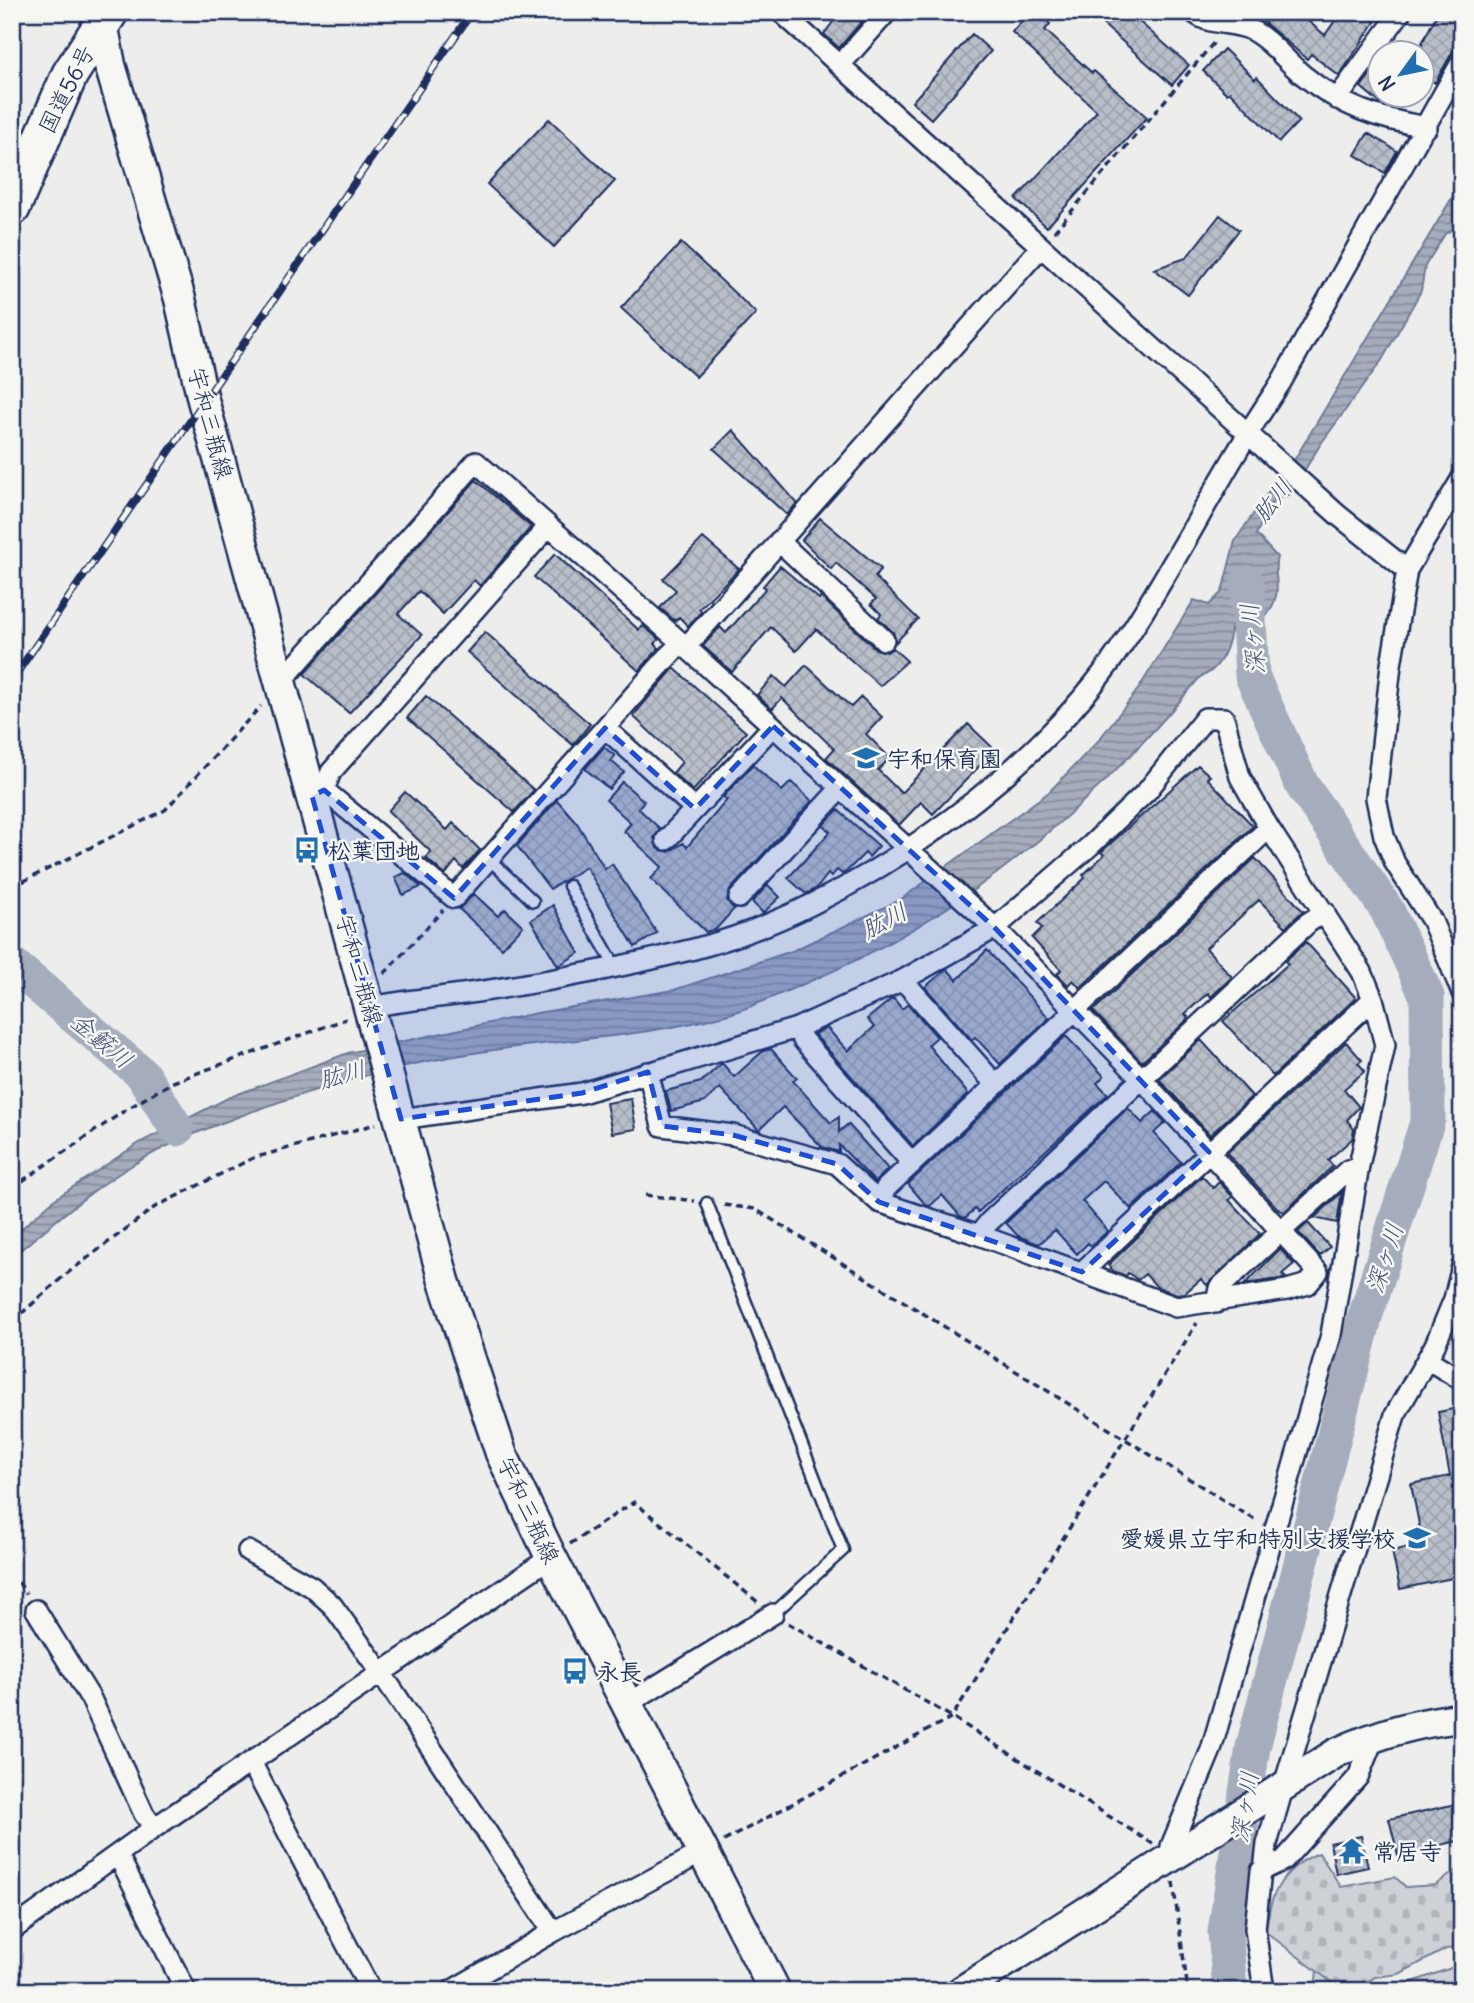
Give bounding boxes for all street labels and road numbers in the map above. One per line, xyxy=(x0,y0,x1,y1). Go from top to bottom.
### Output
street label: 国道56号 xyxy=(31,40,101,138)
street label: 宇和三瓶線 xyxy=(182,364,240,482)
street label: 宇和三瓶線 xyxy=(330,911,390,1029)
street label: 宇和三瓶線 xyxy=(492,1452,566,1568)

